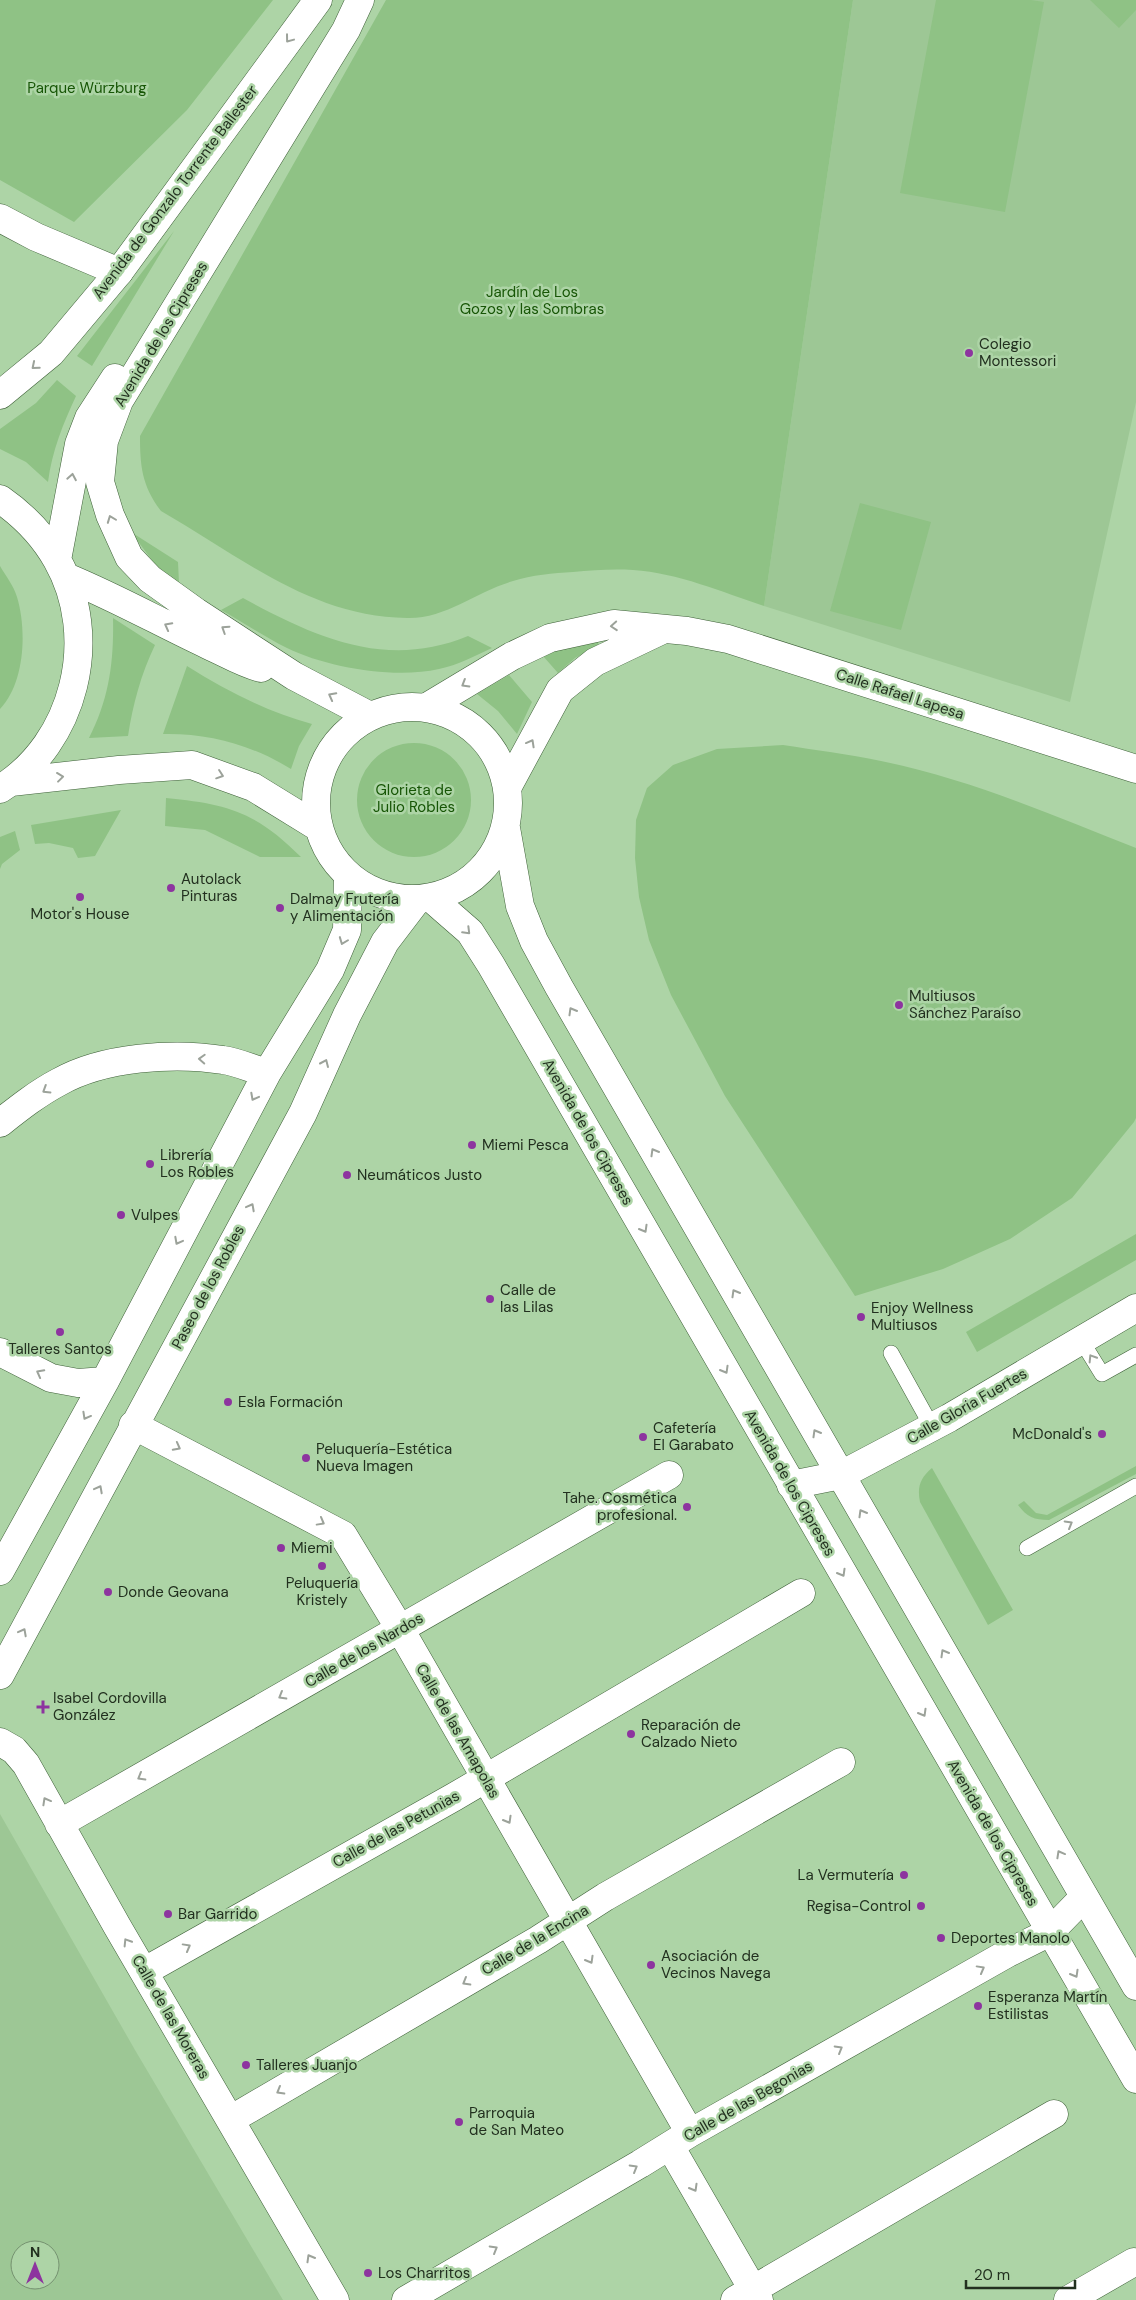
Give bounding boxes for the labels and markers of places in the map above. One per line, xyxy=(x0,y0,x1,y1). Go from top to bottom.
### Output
place label: Colegio Montessori xyxy=(979,334,1056,371)
marker: Colegio Montessori xyxy=(963,347,975,359)
place label: Autolack Pinturas xyxy=(181,869,242,906)
marker: Autolack Pinturas xyxy=(165,882,177,894)
place label: Dalmay Frutería y Alimentación xyxy=(290,889,399,926)
marker: Motor's House xyxy=(74,891,86,903)
marker: Dalmay Frutería y Alimentación xyxy=(274,902,286,914)
place label: Motor's House xyxy=(31,904,130,924)
place label: Multiusos Sánchez Paraíso xyxy=(909,986,1021,1023)
marker: Multiusos Sánchez Paraíso xyxy=(893,999,905,1011)
place label: Miemi Pesca xyxy=(482,1135,569,1155)
marker: Miemi Pesca xyxy=(466,1139,478,1151)
place label: Librería Los Robles xyxy=(160,1145,234,1182)
marker: Librería Los Robles xyxy=(144,1158,156,1170)
place label: Neumáticos Justo xyxy=(357,1165,482,1185)
marker: Neumáticos Justo xyxy=(341,1169,353,1181)
place label: Vulpes xyxy=(131,1205,178,1225)
marker: Vulpes xyxy=(115,1209,127,1221)
place label: Calle de las Lilas xyxy=(500,1280,556,1317)
marker: Calle de las Lilas xyxy=(484,1293,496,1305)
place label: Enjoy Wellness Multiusos xyxy=(871,1298,974,1335)
marker: Enjoy Wellness Multiusos xyxy=(855,1311,867,1323)
marker: Talleres Santos xyxy=(54,1326,66,1338)
place label: Talleres Santos xyxy=(8,1339,112,1359)
place label: Esla Formación xyxy=(238,1392,343,1412)
marker: Esla Formación xyxy=(222,1396,234,1408)
place label: Cafetería El Garabato xyxy=(653,1418,734,1455)
place label: McDonald's xyxy=(1012,1424,1092,1444)
marker: McDonald's xyxy=(1096,1428,1108,1440)
marker: Cafetería El Garabato xyxy=(637,1431,649,1443)
place label: Peluquería-Estética Nueva Imagen xyxy=(316,1439,452,1476)
marker: Peluquería-Estética Nueva Imagen xyxy=(300,1452,312,1464)
place label: Tahe. Cosmética profesional. xyxy=(562,1488,677,1525)
marker: Tahe. Cosmética profesional. xyxy=(681,1501,693,1513)
place label: Miemi xyxy=(291,1538,333,1558)
marker: Miemi xyxy=(275,1542,287,1554)
marker: Peluquería Kristely xyxy=(316,1560,328,1572)
place label: Peluquería Kristely xyxy=(286,1573,358,1610)
place label: Donde Geovana xyxy=(118,1582,229,1602)
marker: Donde Geovana xyxy=(102,1586,114,1598)
place label: Isabel Cordovilla González xyxy=(53,1688,167,1725)
marker: Isabel Cordovilla González xyxy=(37,1701,49,1713)
place label: Reparación de Calzado Nieto xyxy=(641,1715,741,1752)
marker: Reparación de Calzado Nieto xyxy=(625,1728,637,1740)
place label: La Vermutería xyxy=(798,1865,894,1885)
marker: La Vermutería xyxy=(898,1869,910,1881)
place label: Regisa-Control xyxy=(807,1896,911,1916)
marker: Regisa-Control xyxy=(915,1900,927,1912)
place label: Bar Garrido xyxy=(178,1904,257,1924)
marker: Bar Garrido xyxy=(162,1908,174,1920)
place label: Deportes Manolo xyxy=(951,1928,1070,1948)
marker: Deportes Manolo xyxy=(935,1932,947,1944)
place label: Asociación de Vecinos Navega xyxy=(661,1946,771,1983)
marker: Asociación de Vecinos Navega xyxy=(645,1959,657,1971)
place label: Esperanza Martín Estilistas xyxy=(988,1987,1107,2024)
marker: Esperanza Martín Estilistas xyxy=(972,2000,984,2012)
place label: Talleres Juanjo xyxy=(256,2055,358,2075)
marker: Talleres Juanjo xyxy=(240,2059,252,2071)
place label: Parroquia de San Mateo xyxy=(469,2103,564,2140)
marker: Parroquia de San Mateo xyxy=(453,2116,465,2128)
place label: Los Charritos xyxy=(378,2263,470,2283)
marker: Los Charritos xyxy=(362,2267,374,2279)

